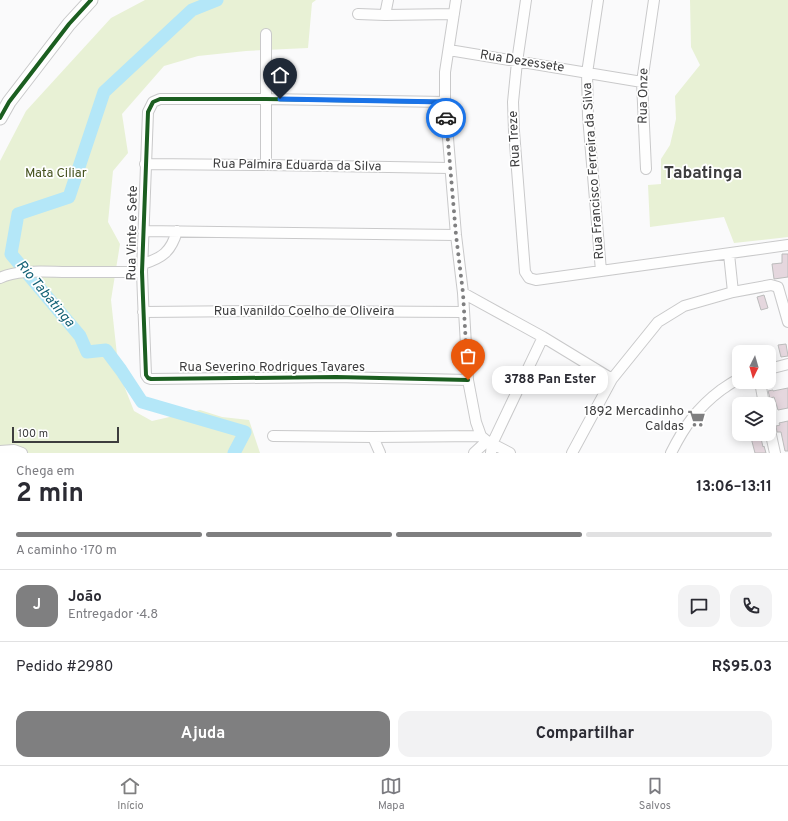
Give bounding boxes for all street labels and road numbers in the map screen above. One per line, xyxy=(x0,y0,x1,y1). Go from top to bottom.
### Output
street label: Rua Dezessete xyxy=(479,47,565,77)
street label: Rua Onze xyxy=(636,68,652,124)
street label: Rua Francisco Ferreira da Silva xyxy=(580,82,608,260)
street label: Rua Treze xyxy=(506,110,524,168)
street label: Rua Palmira Eduarda da Silva xyxy=(212,157,382,175)
street label: Rua Vinte e Sete xyxy=(124,185,142,281)
street label: Rua Ivanildo Coelho de Oliveira xyxy=(214,304,394,320)
street label: Rua Severino Rodrigues Tavares xyxy=(179,360,365,376)

